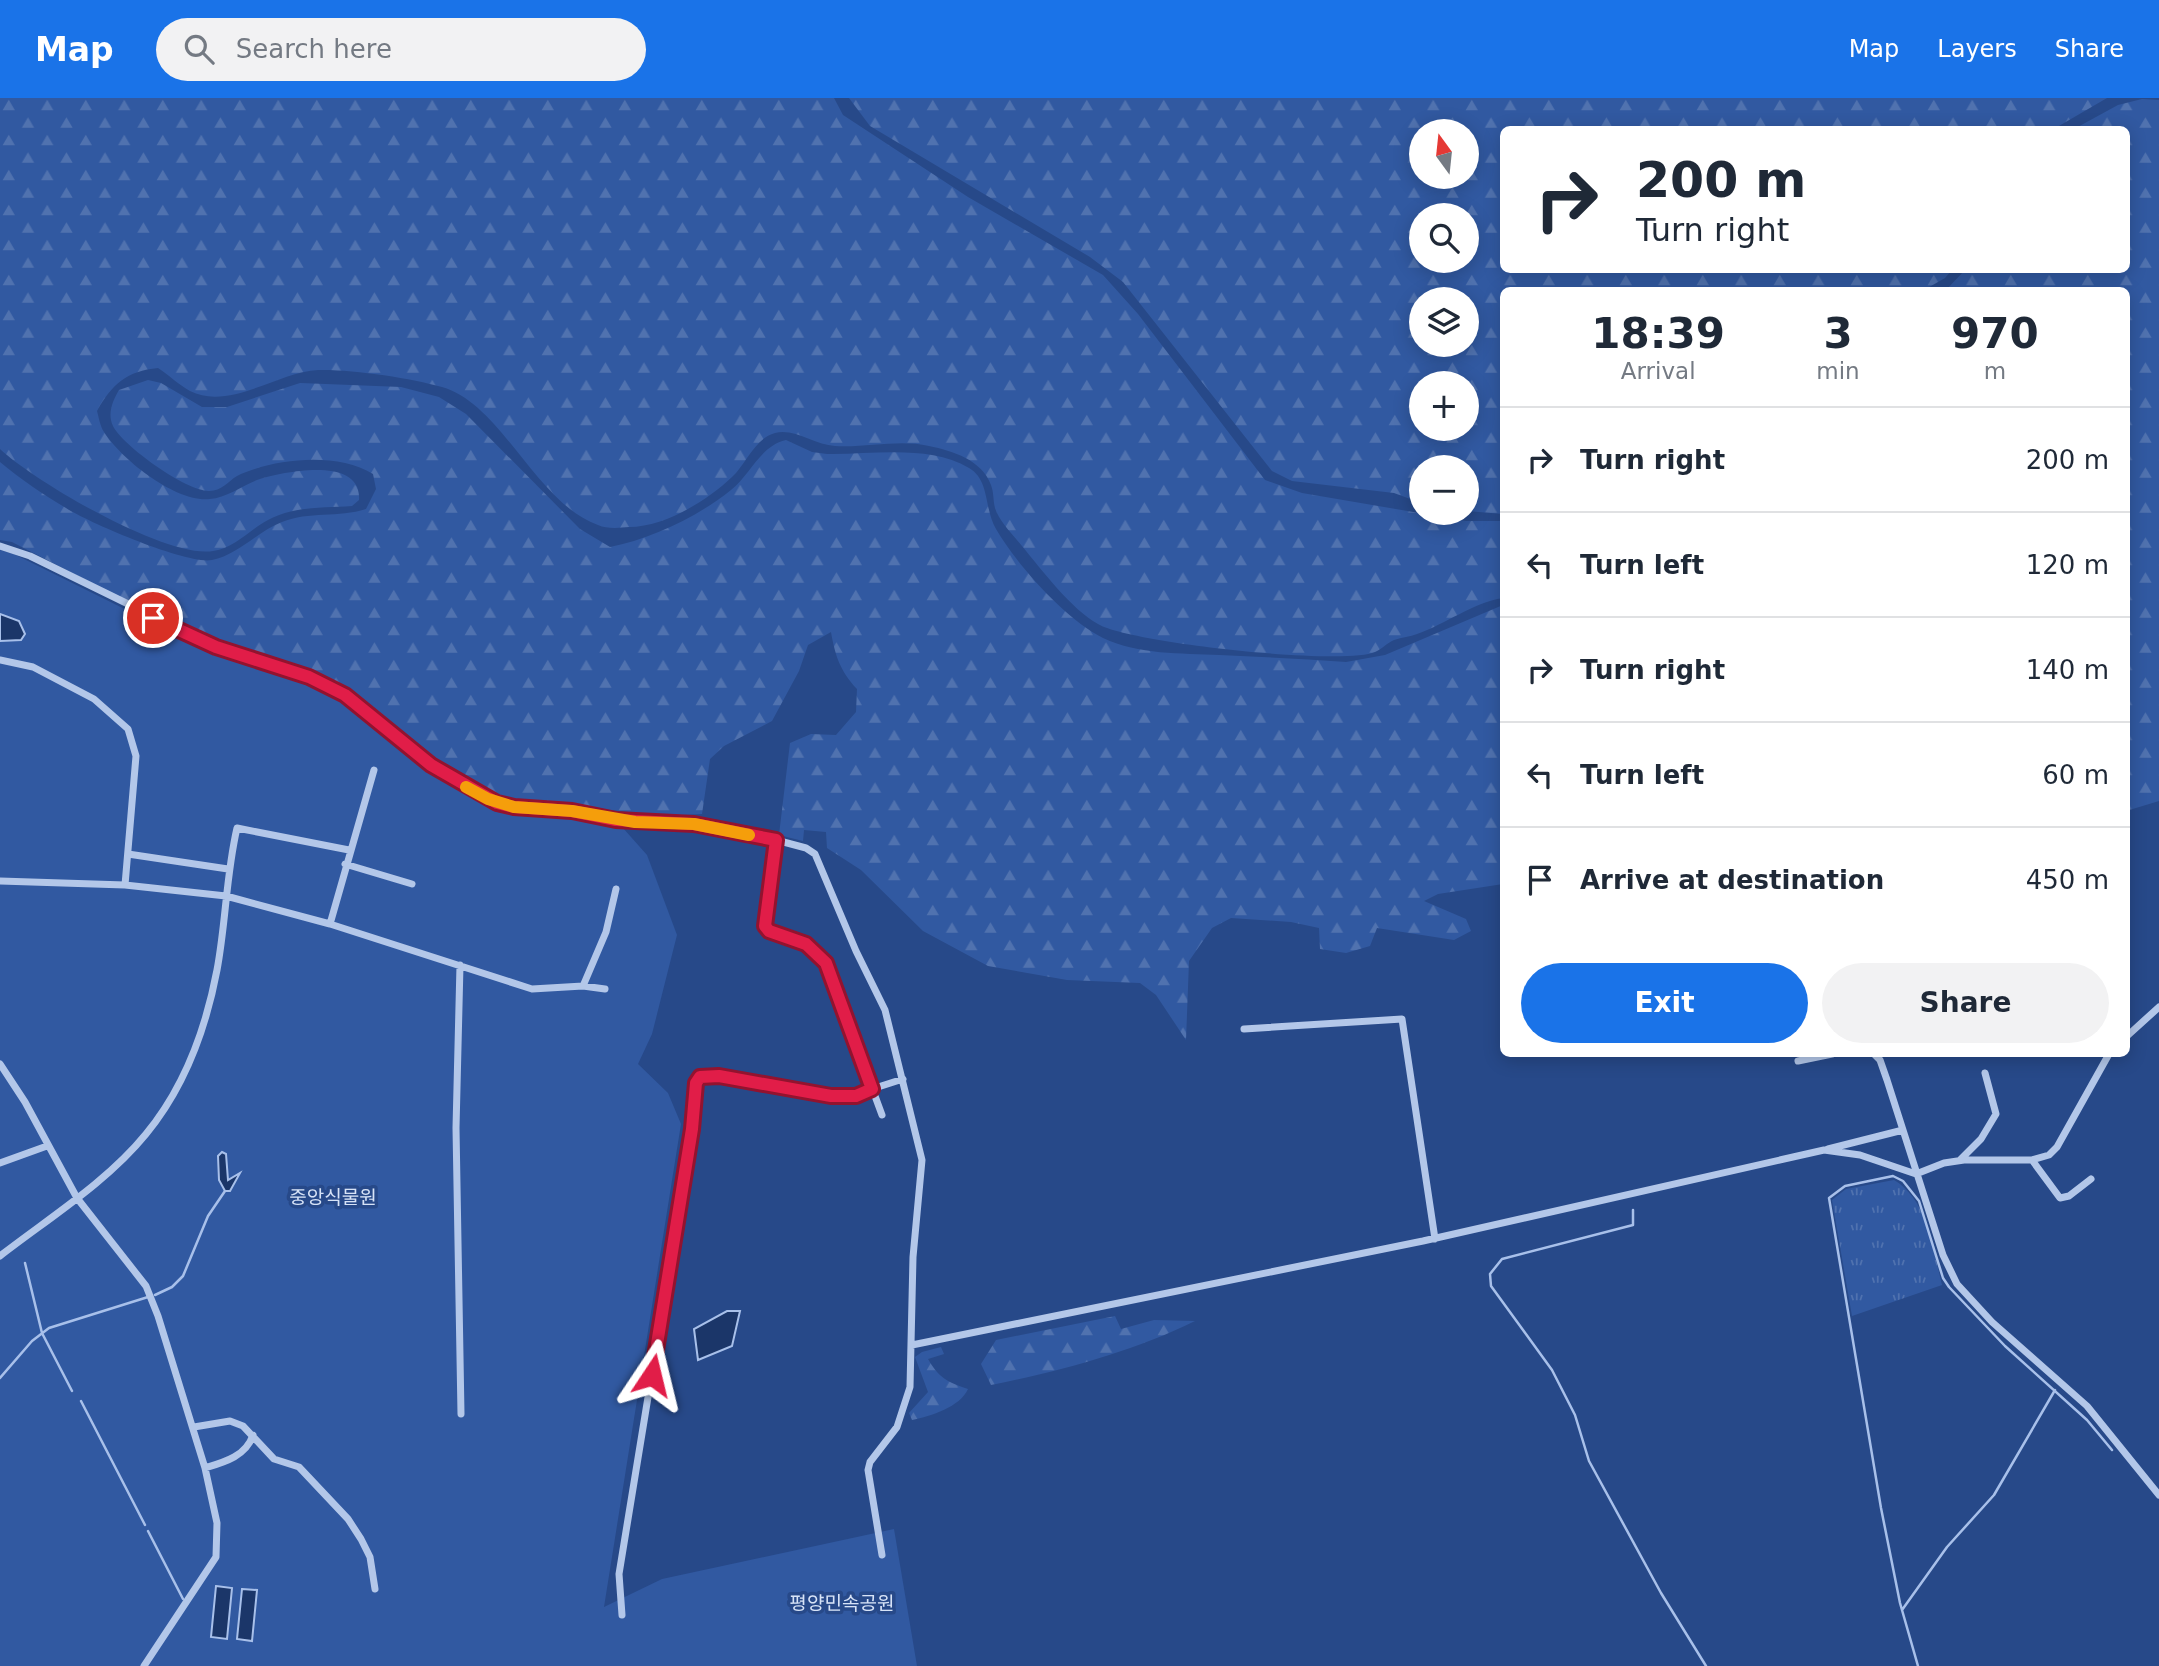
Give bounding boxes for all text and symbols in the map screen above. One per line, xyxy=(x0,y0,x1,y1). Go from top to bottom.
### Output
search box xyxy=(156,18,646,81)
text: Map xyxy=(35,30,114,69)
icon: search xyxy=(180,30,218,68)
text: Search here xyxy=(236,34,392,64)
text: Map xyxy=(1849,35,1899,63)
text: Layers xyxy=(1937,35,2017,63)
text: Share xyxy=(2055,35,2124,63)
north arrow xyxy=(1409,119,1479,189)
map controls xyxy=(1409,119,1479,525)
text: 200 m xyxy=(1636,152,1806,209)
icon: right xyxy=(1521,154,1612,245)
button: search xyxy=(1409,203,1479,273)
text: Turn right xyxy=(1636,211,1789,249)
button: layers xyxy=(1409,287,1479,357)
text: 18:39 xyxy=(1591,309,1725,358)
text: 3 xyxy=(1823,309,1853,358)
text: 970 xyxy=(1951,309,2039,358)
text: Arrival xyxy=(1621,358,1696,384)
text: min xyxy=(1816,358,1860,384)
text: m xyxy=(1984,358,2006,384)
button: + xyxy=(1409,371,1479,441)
icon: right xyxy=(1521,441,1559,479)
text: Turn right xyxy=(1580,445,1725,475)
text: 200 m xyxy=(2026,445,2109,475)
button: − xyxy=(1409,455,1479,525)
icon: left xyxy=(1521,546,1559,584)
text: Turn left xyxy=(1580,550,1704,580)
text: 120 m xyxy=(2026,550,2109,580)
pin xyxy=(123,588,183,648)
icon: arrive xyxy=(134,599,172,637)
icon: right xyxy=(1521,651,1559,689)
text: Turn right xyxy=(1580,655,1725,685)
text: 140 m xyxy=(2026,655,2109,685)
icon: left xyxy=(1521,756,1559,794)
text: Turn left xyxy=(1580,760,1704,790)
text: 60 m xyxy=(2042,760,2109,790)
icon: arrive xyxy=(1521,861,1559,899)
text: Arrive at destination xyxy=(1580,865,1884,895)
text: 450 m xyxy=(2026,865,2109,895)
button: Exit xyxy=(1521,963,1808,1043)
button: Share xyxy=(1822,963,2109,1043)
park label: 중앙식물원 xyxy=(289,1186,377,1208)
position arrow xyxy=(615,1338,689,1412)
park label: 평양민속공원 xyxy=(790,1592,894,1614)

